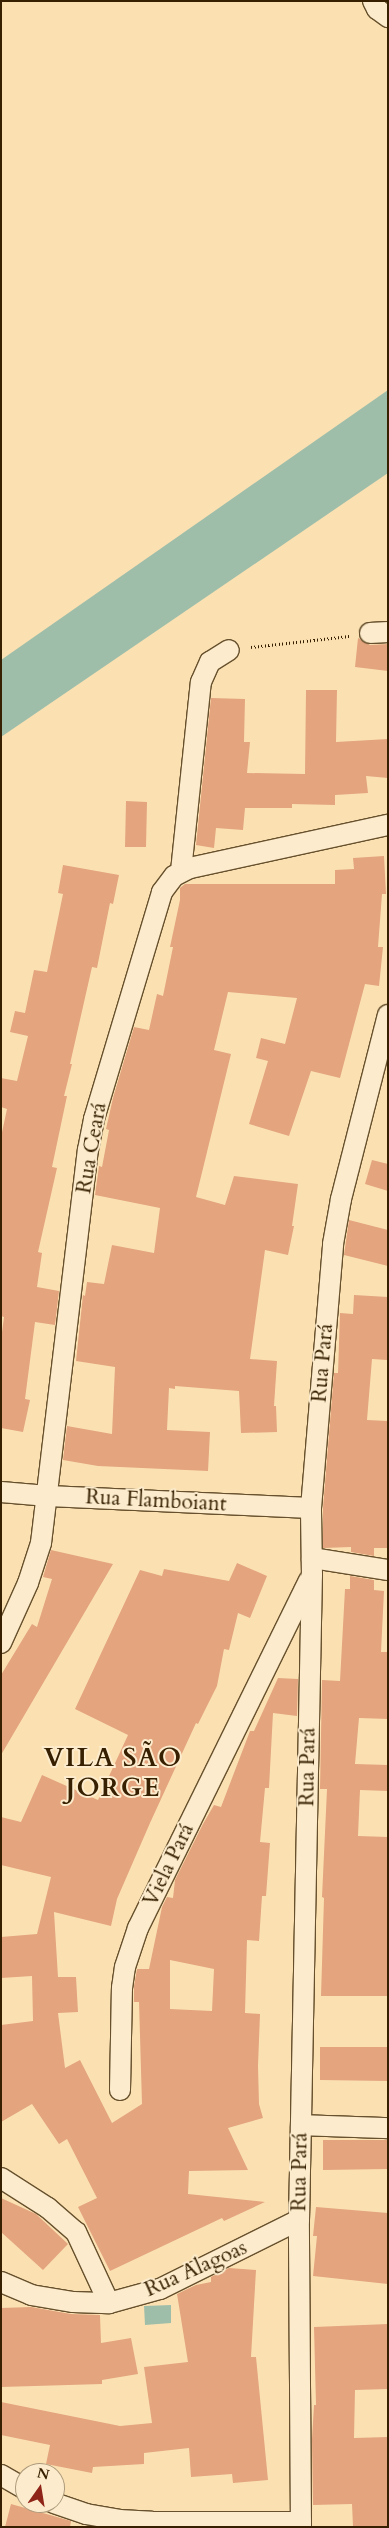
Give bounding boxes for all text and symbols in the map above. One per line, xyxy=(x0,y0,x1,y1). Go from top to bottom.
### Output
street label: Rua Ceará xyxy=(72,1100,112,1196)
street label: Rua Pará xyxy=(307,1323,339,1403)
street label: Rua Flamboiant xyxy=(85,1485,227,1517)
street label: Rua Pará xyxy=(295,1727,321,1807)
district label: VILA SÃO JORGE xyxy=(43,1742,183,1804)
street label: Viela Pará xyxy=(138,1819,200,1911)
street label: Rua Pará xyxy=(287,2132,313,2212)
street label: Rua Alagoas xyxy=(141,2235,251,2303)
north arrow xyxy=(15,2463,65,2513)
text: N xyxy=(35,2463,51,2484)

